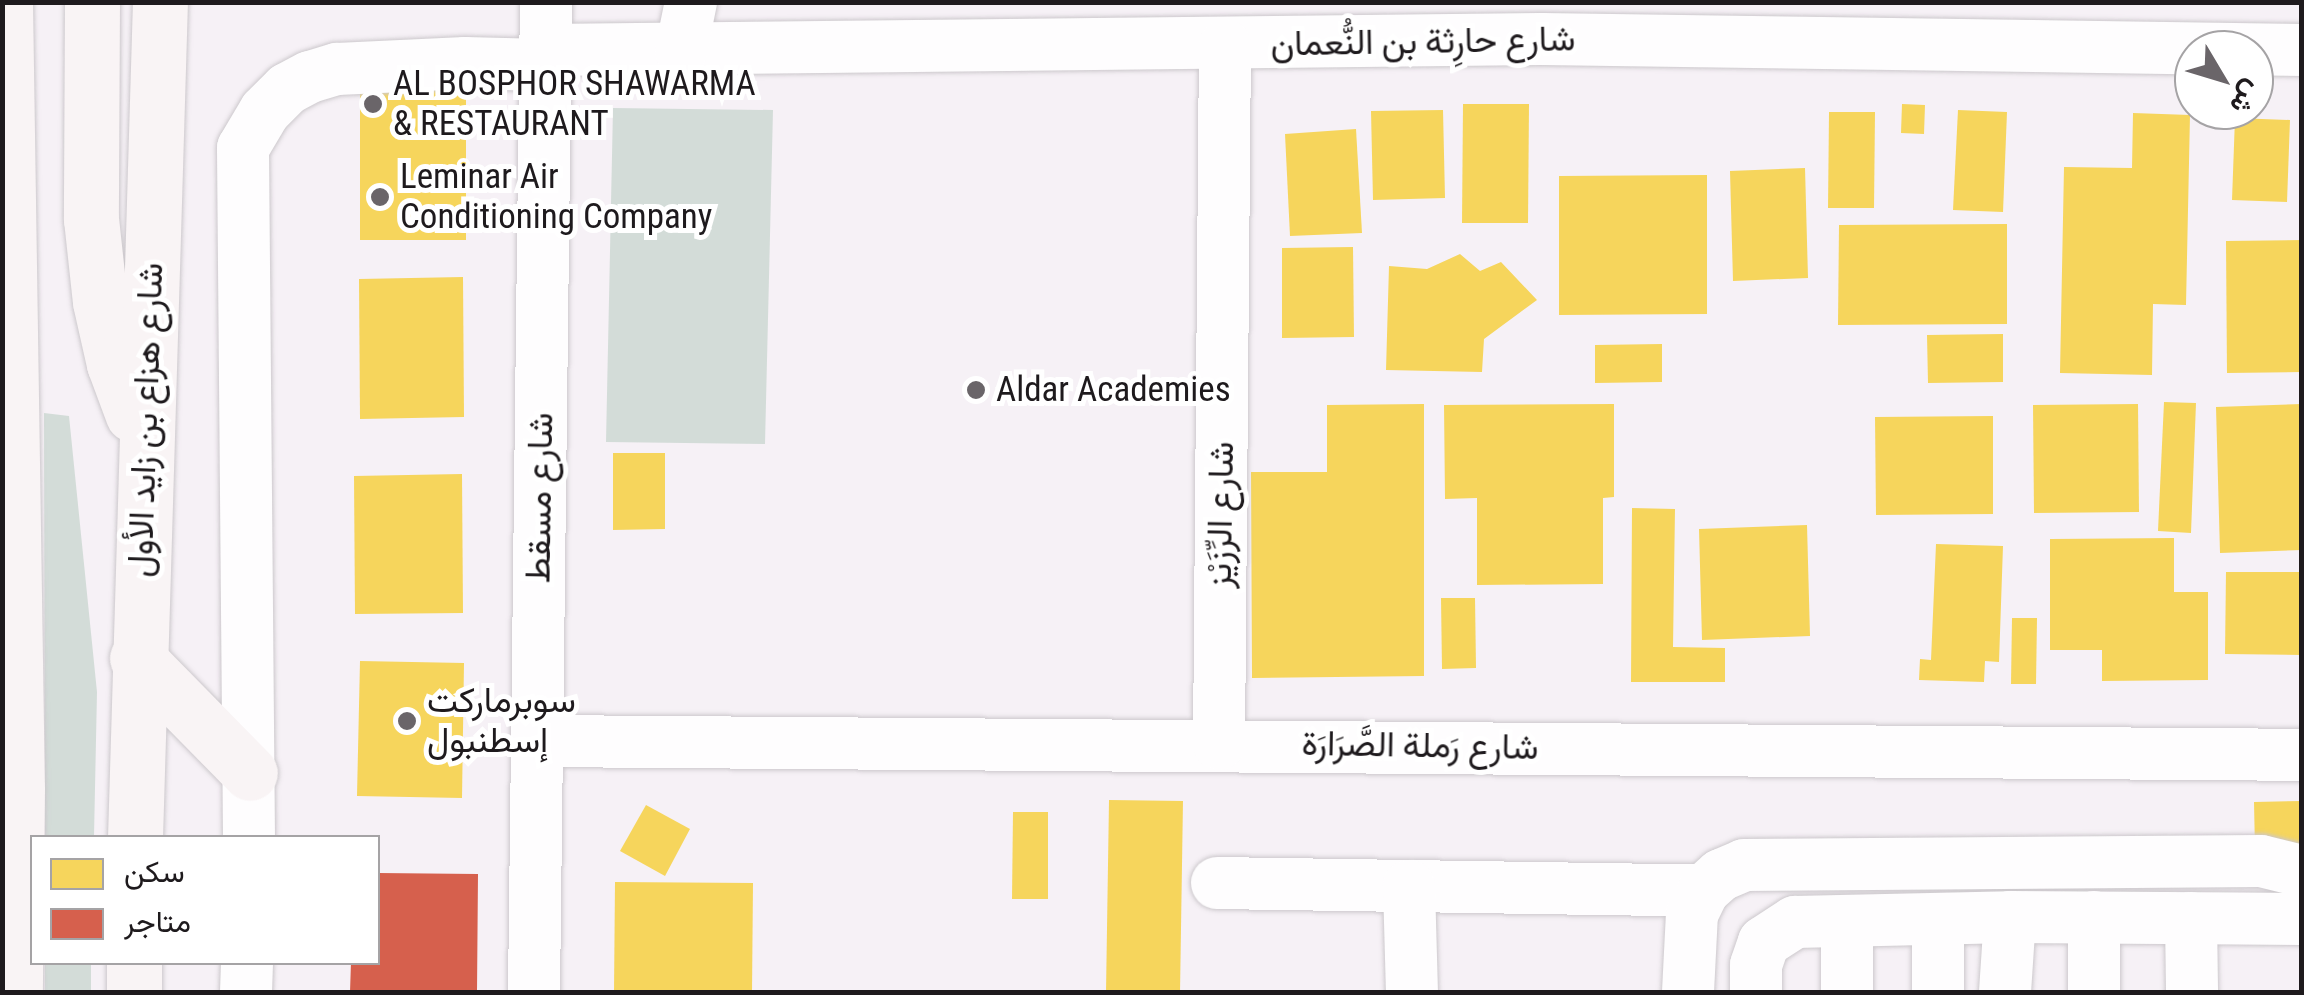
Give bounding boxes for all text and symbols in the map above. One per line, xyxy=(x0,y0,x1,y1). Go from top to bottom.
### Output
street label: شارع حارِثة بن النُّعمان xyxy=(1270,18,1576,66)
north arrow xyxy=(2174,30,2274,130)
place label: AL BOSPHOR SHAWARMA & RESTAURANT xyxy=(393,63,756,145)
text: ش xyxy=(2223,74,2270,121)
marker: AL BOSPHOR SHAWARMA & RESTAURANT xyxy=(362,93,384,115)
place label: Leminar Air Conditioning Company xyxy=(400,156,712,238)
marker: Leminar Air Conditioning Company xyxy=(369,186,391,208)
street label: شارع هزاع بن زايد الأول xyxy=(120,262,172,578)
place label: Aldar Academies xyxy=(996,369,1231,411)
marker: Aldar Academies xyxy=(965,379,987,401)
street label: شارع مسقط xyxy=(518,412,562,584)
street label: شارع الرِّزَيْز xyxy=(1199,441,1243,589)
place label: سوبرماركت إسطنبول xyxy=(427,680,576,762)
marker: سوبرماركت إسطنبول xyxy=(396,710,418,732)
street label: شارع رَملة الصَّرَارَة xyxy=(1301,723,1539,769)
legend xyxy=(30,835,380,965)
text: سكن xyxy=(124,854,185,889)
text: متاجر xyxy=(124,904,191,939)

